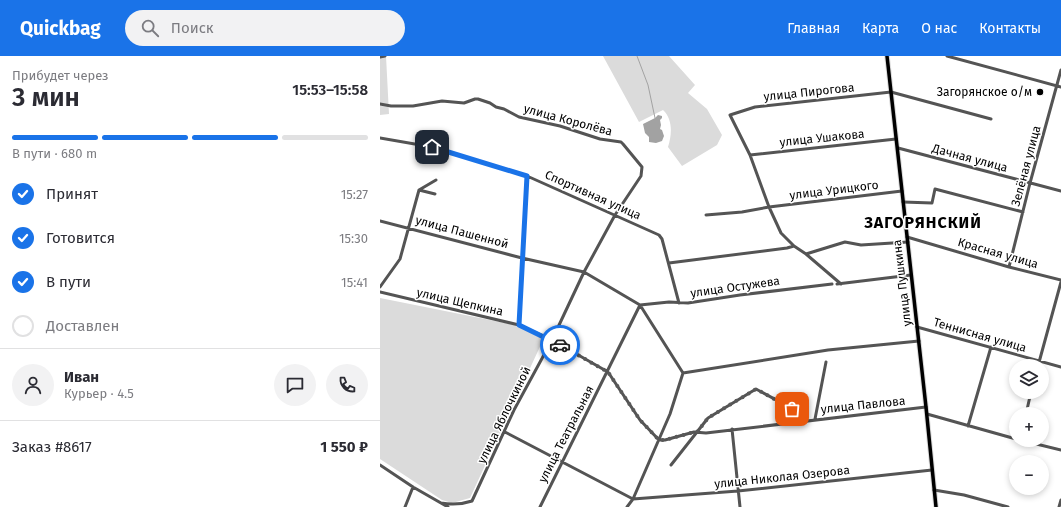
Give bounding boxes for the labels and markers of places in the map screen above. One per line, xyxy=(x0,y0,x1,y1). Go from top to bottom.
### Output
place label: Загорянское о/м xyxy=(937,85,1032,99)
marker: Загорянское о/м xyxy=(1035,87,1045,97)
pin xyxy=(415,130,449,164)
pin xyxy=(775,392,809,426)

